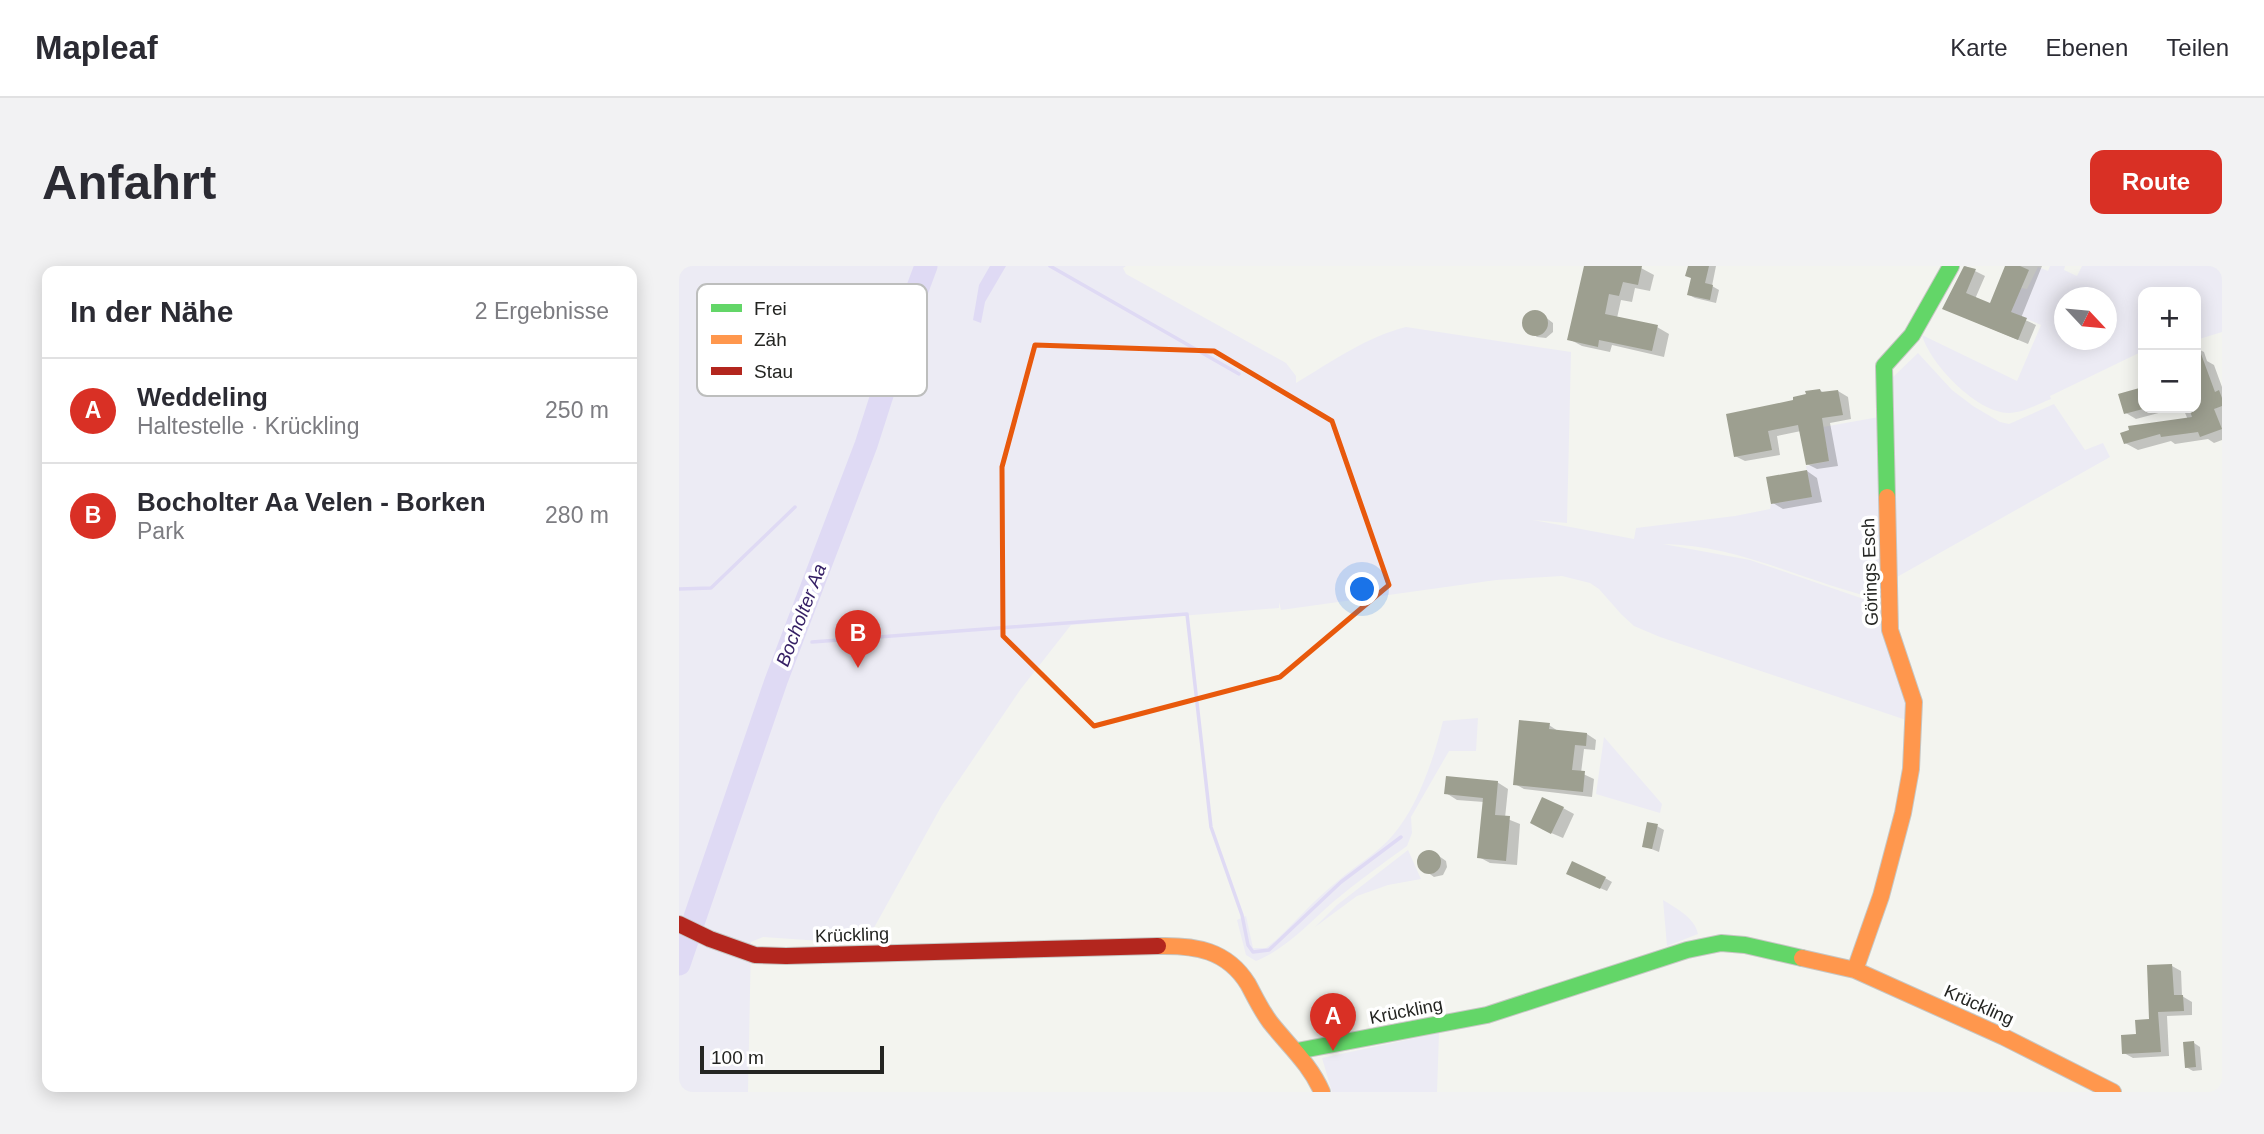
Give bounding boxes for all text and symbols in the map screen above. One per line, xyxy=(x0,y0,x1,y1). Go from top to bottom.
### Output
text: Mapleaf xyxy=(35,29,158,66)
text: Karte xyxy=(1950,34,2008,61)
text: Ebenen xyxy=(2046,34,2128,61)
text: Teilen xyxy=(2166,34,2229,61)
button: Route xyxy=(2090,150,2222,214)
text: Anfahrt xyxy=(42,155,216,209)
legend xyxy=(697,284,927,396)
north arrow xyxy=(2054,287,2117,350)
map controls xyxy=(2138,287,2201,413)
button: + xyxy=(2138,287,2201,350)
text: In der Nähe xyxy=(70,295,233,328)
text: 2 Ergebnisse xyxy=(475,298,609,324)
text: Frei xyxy=(754,298,787,319)
text: Zäh xyxy=(754,329,787,350)
button: − xyxy=(2138,350,2201,413)
text: Stau xyxy=(754,361,793,382)
text: Weddeling xyxy=(137,382,268,412)
text: A xyxy=(85,397,101,423)
text: 250 m xyxy=(545,397,609,423)
text: Haltestelle · Krückling xyxy=(137,413,359,439)
text: Bocholter Aa Velen - Borken xyxy=(137,487,486,517)
text: B xyxy=(85,502,101,528)
text: 280 m xyxy=(545,502,609,528)
text: Park xyxy=(137,518,184,544)
street label: Görings Esch xyxy=(1858,518,1882,626)
water label: Bocholter Aa xyxy=(772,561,830,669)
your location xyxy=(1345,572,1379,606)
pin: B xyxy=(835,610,881,668)
street label: Krückling xyxy=(815,924,889,946)
street label: Krückling xyxy=(1941,981,2017,1029)
pin: A xyxy=(1310,993,1356,1051)
street label: Krückling xyxy=(1368,994,1444,1028)
scale bar xyxy=(700,1043,884,1075)
text: 100 m xyxy=(711,1047,764,1068)

